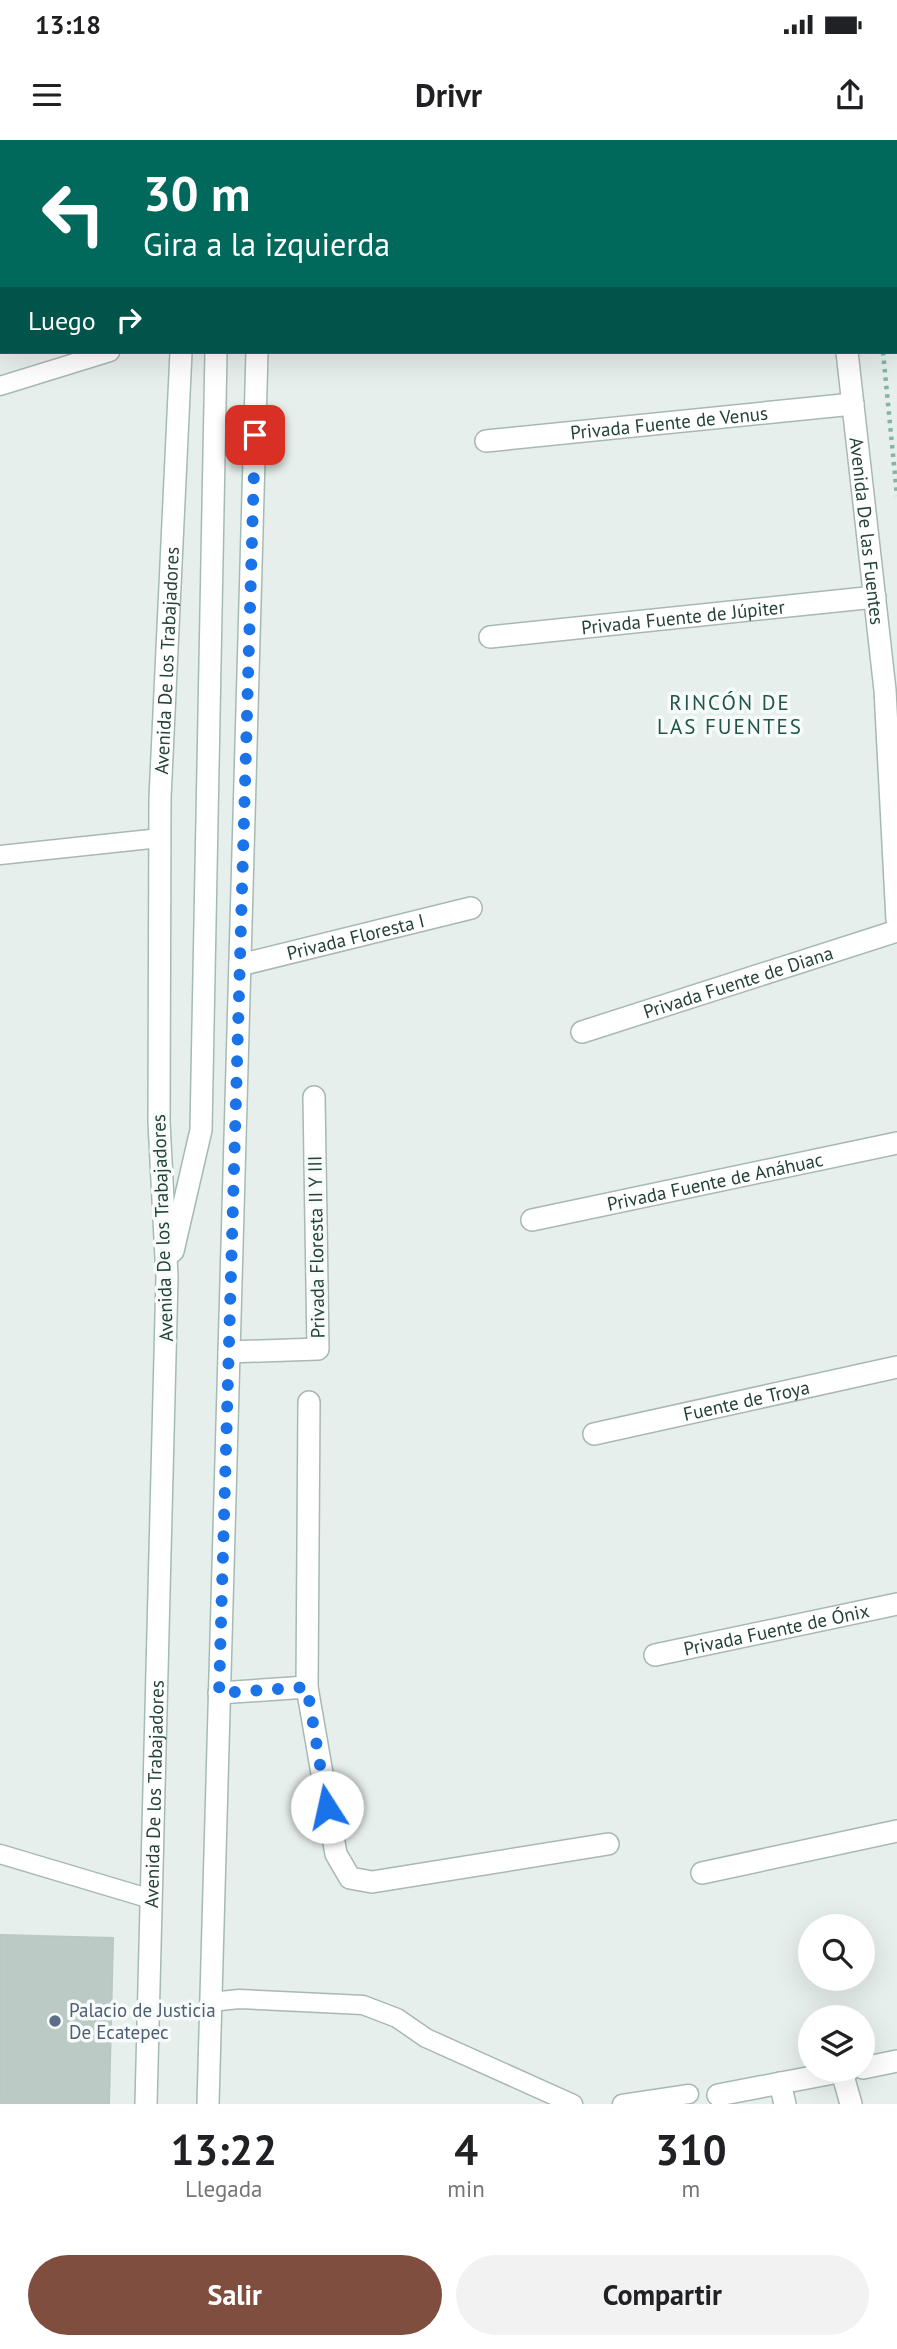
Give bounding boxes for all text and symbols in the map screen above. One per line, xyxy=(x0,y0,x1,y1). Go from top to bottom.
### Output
text: 13:18 xyxy=(35,8,101,41)
text: Drivr xyxy=(415,74,482,116)
icon: menu xyxy=(28,76,66,114)
icon: share xyxy=(831,76,869,114)
text: 30 m xyxy=(143,161,250,225)
icon: left xyxy=(28,168,119,259)
text: Gira a la izquierda xyxy=(143,223,390,265)
icon: right xyxy=(110,301,148,339)
text: Luego xyxy=(28,304,96,337)
street label: Privada Fuente de Venus xyxy=(569,401,769,444)
pin xyxy=(225,405,285,465)
icon: arrive xyxy=(236,416,274,454)
street label: Avenida De las Fuentes xyxy=(845,436,890,626)
street label: Avenida De los Trabajadores xyxy=(149,546,184,775)
street label: Privada Fuente de Júpiter xyxy=(580,594,786,639)
district label: RINCÓN DE LAS FUENTES xyxy=(657,689,803,740)
street label: Privada Floresta I xyxy=(284,908,427,965)
street label: Privada Fuente de Diana xyxy=(640,940,836,1024)
street label: Avenida De los Trabajadores xyxy=(146,1114,178,1342)
street label: Privada Fuente de Anáhuac xyxy=(605,1147,825,1216)
street label: Privada Floresta II Y III xyxy=(302,1155,330,1339)
street label: Fuente de Troya xyxy=(681,1375,812,1426)
street label: Privada Fuente de Ónix xyxy=(681,1598,872,1661)
street label: Avenida De los Trabajadores xyxy=(139,1680,169,1908)
position arrow xyxy=(290,1770,364,1844)
map controls xyxy=(798,1914,875,2082)
button: search xyxy=(798,1914,875,1991)
place label: Palacio de Justicia De Ecatepec xyxy=(69,1998,216,2044)
button: layers xyxy=(798,2005,875,2082)
marker: Palacio de Justicia De Ecatepec xyxy=(47,2013,63,2029)
text: 13:22 xyxy=(170,2122,277,2177)
text: 4 xyxy=(454,2122,478,2177)
text: 310 xyxy=(655,2122,727,2177)
text: Llegada xyxy=(185,2174,262,2203)
text: min xyxy=(447,2174,485,2203)
text: m xyxy=(682,2174,700,2203)
button: Salir xyxy=(28,2255,442,2335)
button: Compartir xyxy=(456,2255,869,2335)

